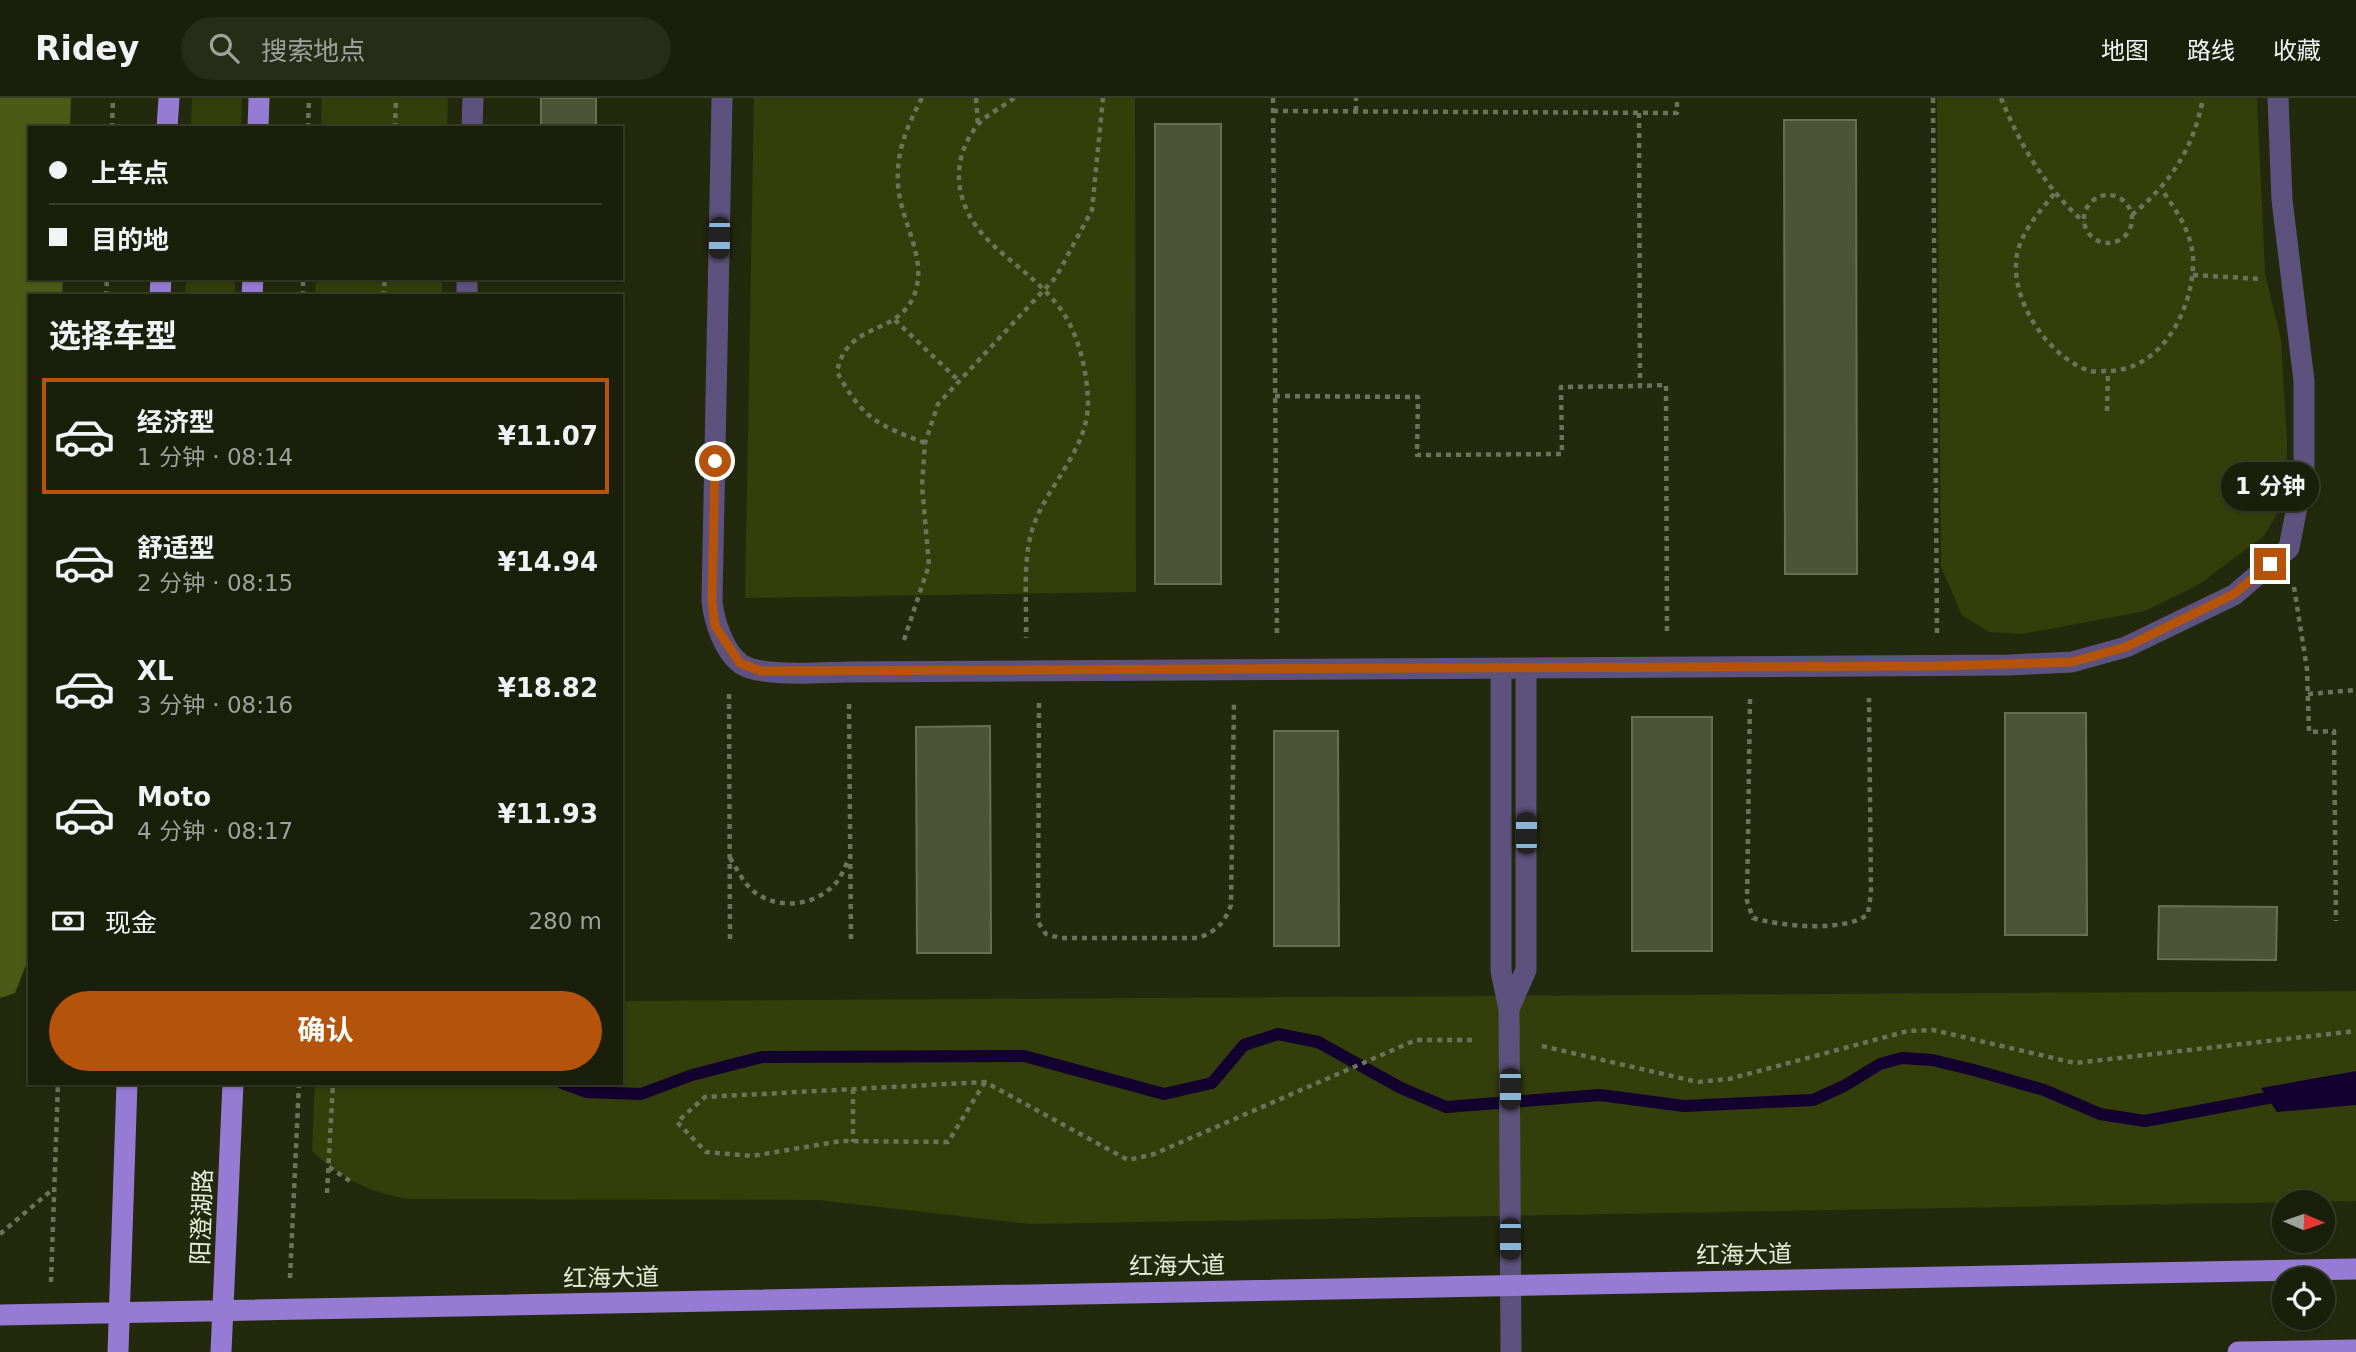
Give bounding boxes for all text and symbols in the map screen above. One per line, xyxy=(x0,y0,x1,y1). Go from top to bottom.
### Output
search box xyxy=(181,17,671,80)
text: Ridey xyxy=(35,29,139,68)
icon: search xyxy=(205,29,243,67)
text: 搜索地点 xyxy=(261,36,365,66)
text: 地图 xyxy=(2101,37,2149,65)
text: 路线 xyxy=(2187,37,2235,65)
text: 收藏 xyxy=(2273,37,2321,65)
text: 上车点 xyxy=(91,158,169,188)
car xyxy=(709,217,730,259)
text: 目的地 xyxy=(91,225,169,255)
text: 选择车型 xyxy=(49,317,177,355)
icon: car xyxy=(53,405,116,468)
text: 经济型 xyxy=(137,407,215,437)
text: ¥11.07 xyxy=(498,421,598,451)
text: 1 分钟 · 08:14 xyxy=(137,444,293,470)
route start xyxy=(699,445,731,477)
callout: 1 分钟 xyxy=(2221,462,2319,512)
text: 1 分钟 xyxy=(2235,473,2305,499)
icon: car xyxy=(53,531,116,594)
text: 舒适型 xyxy=(137,533,215,563)
text: ¥14.94 xyxy=(498,547,598,577)
route end xyxy=(2254,548,2286,580)
text: 2 分钟 · 08:15 xyxy=(137,570,293,596)
text: XL xyxy=(137,656,174,686)
icon: car xyxy=(53,657,116,720)
text: ¥18.82 xyxy=(498,673,598,703)
text: 3 分钟 · 08:16 xyxy=(137,692,293,718)
text: Moto xyxy=(137,782,211,812)
icon: car xyxy=(53,783,116,846)
text: ¥11.93 xyxy=(498,799,598,829)
car xyxy=(1516,812,1537,854)
text: 4 分钟 · 08:17 xyxy=(137,818,293,844)
icon: cash xyxy=(49,902,87,940)
text: 现金 xyxy=(105,908,157,938)
text: 280 m xyxy=(528,908,602,934)
button: 确认 xyxy=(49,991,602,1071)
car xyxy=(1500,1068,1521,1110)
street label: 阳澄湖路 xyxy=(186,1169,218,1265)
north arrow xyxy=(2272,1190,2334,1253)
map controls xyxy=(2272,1190,2335,1330)
car xyxy=(1500,1218,1521,1260)
street label: 红海大道 xyxy=(1696,1240,1792,1270)
street label: 红海大道 xyxy=(1129,1251,1225,1281)
street label: 红海大道 xyxy=(563,1263,659,1293)
button: locate xyxy=(2272,1267,2335,1330)

